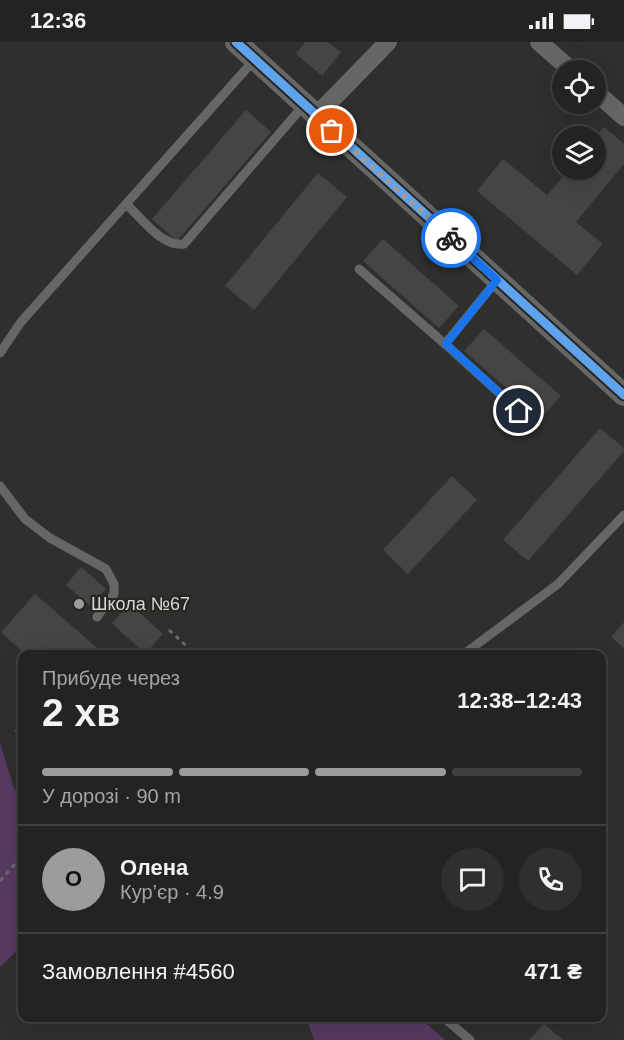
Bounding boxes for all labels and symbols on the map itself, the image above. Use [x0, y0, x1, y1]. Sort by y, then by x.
pin [306, 105, 357, 156]
courier [421, 208, 481, 268]
pin [493, 385, 544, 436]
place label: Школа №67 [91, 594, 190, 614]
marker: Школа №67 [72, 597, 86, 611]

